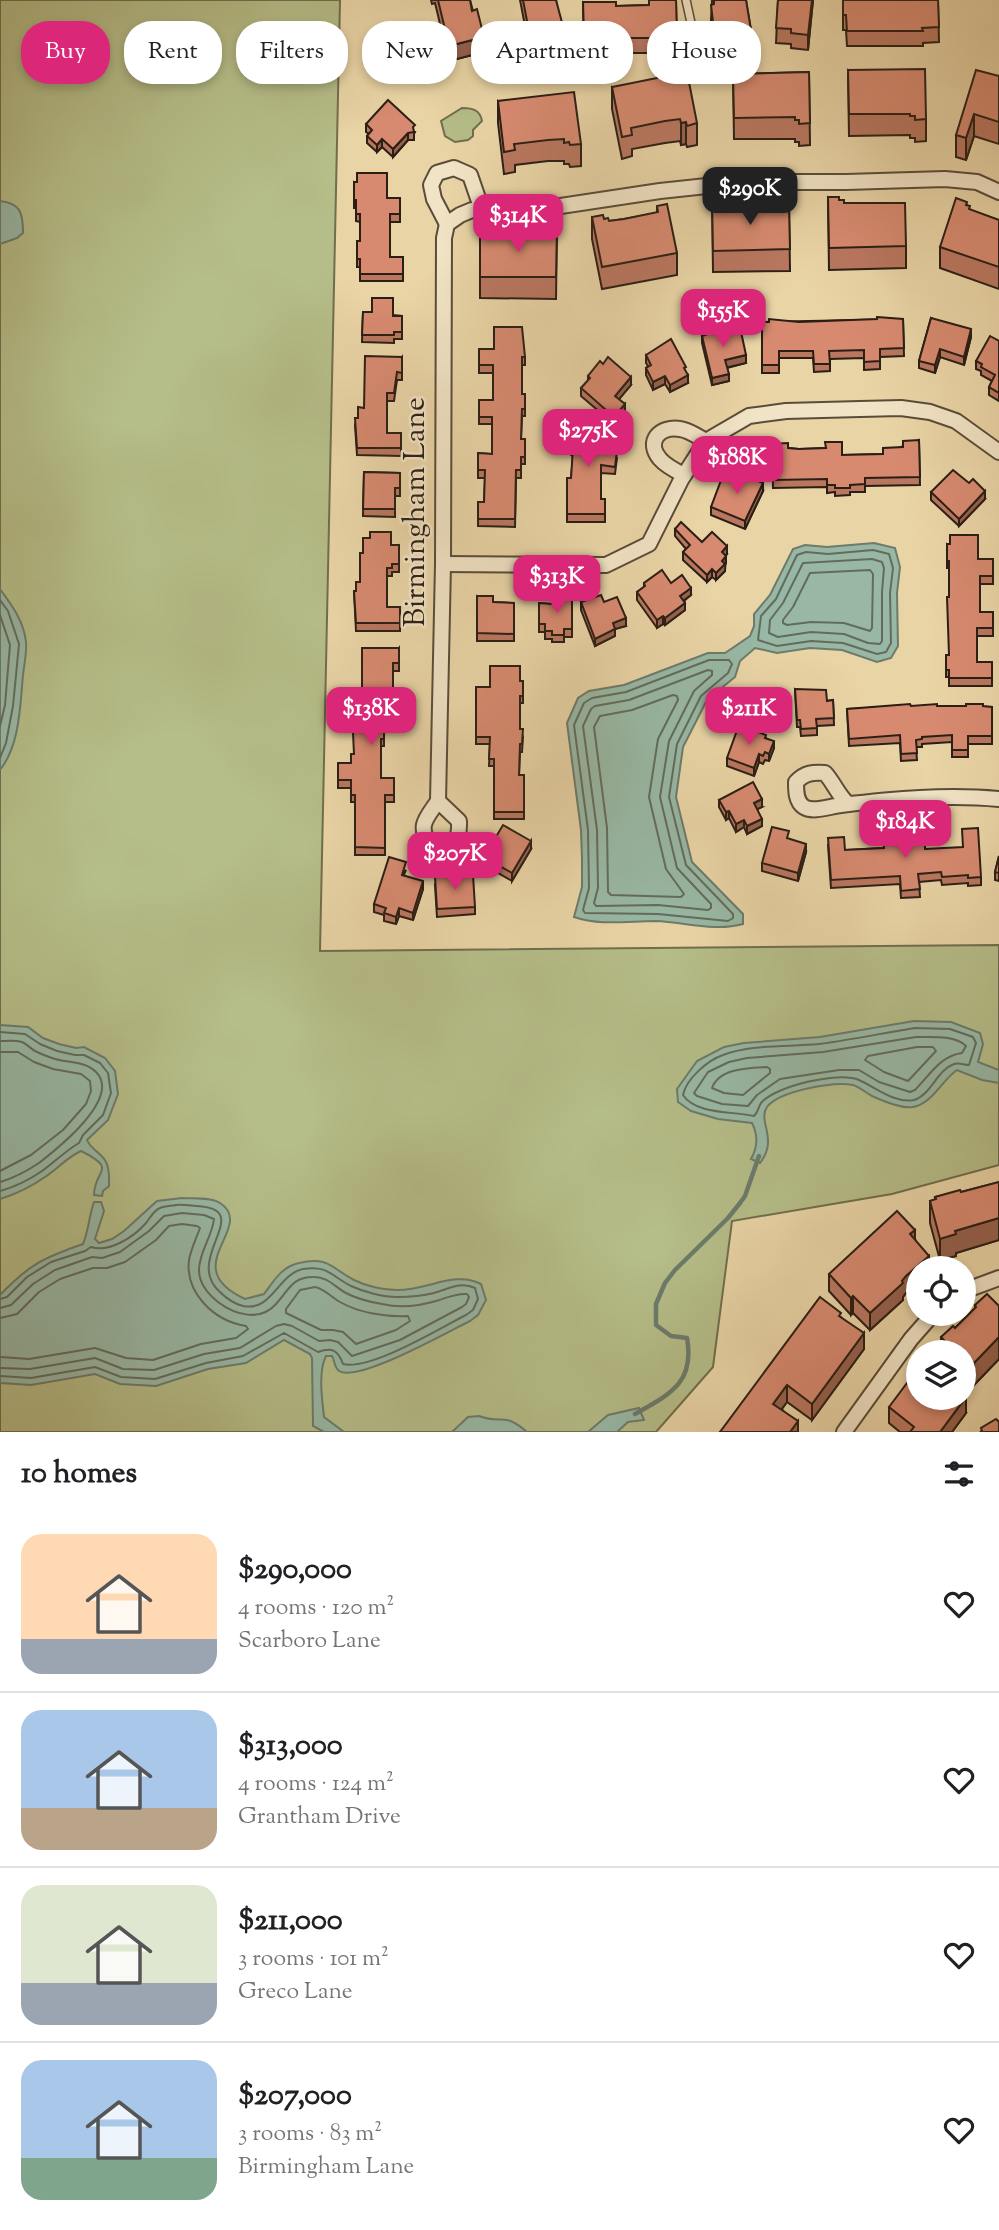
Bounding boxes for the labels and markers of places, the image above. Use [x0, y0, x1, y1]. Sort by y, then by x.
pin: $290K [701, 168, 799, 227]
pin: $314K [469, 194, 567, 254]
pin: $155K [674, 290, 772, 349]
pin: $275K [539, 410, 637, 469]
pin: $188K [688, 436, 786, 496]
pin: $313K [508, 556, 606, 615]
pin: $138K [322, 688, 420, 747]
pin: $211K [700, 688, 798, 747]
pin: $184K [856, 800, 954, 860]
pin: $207K [406, 832, 504, 892]

